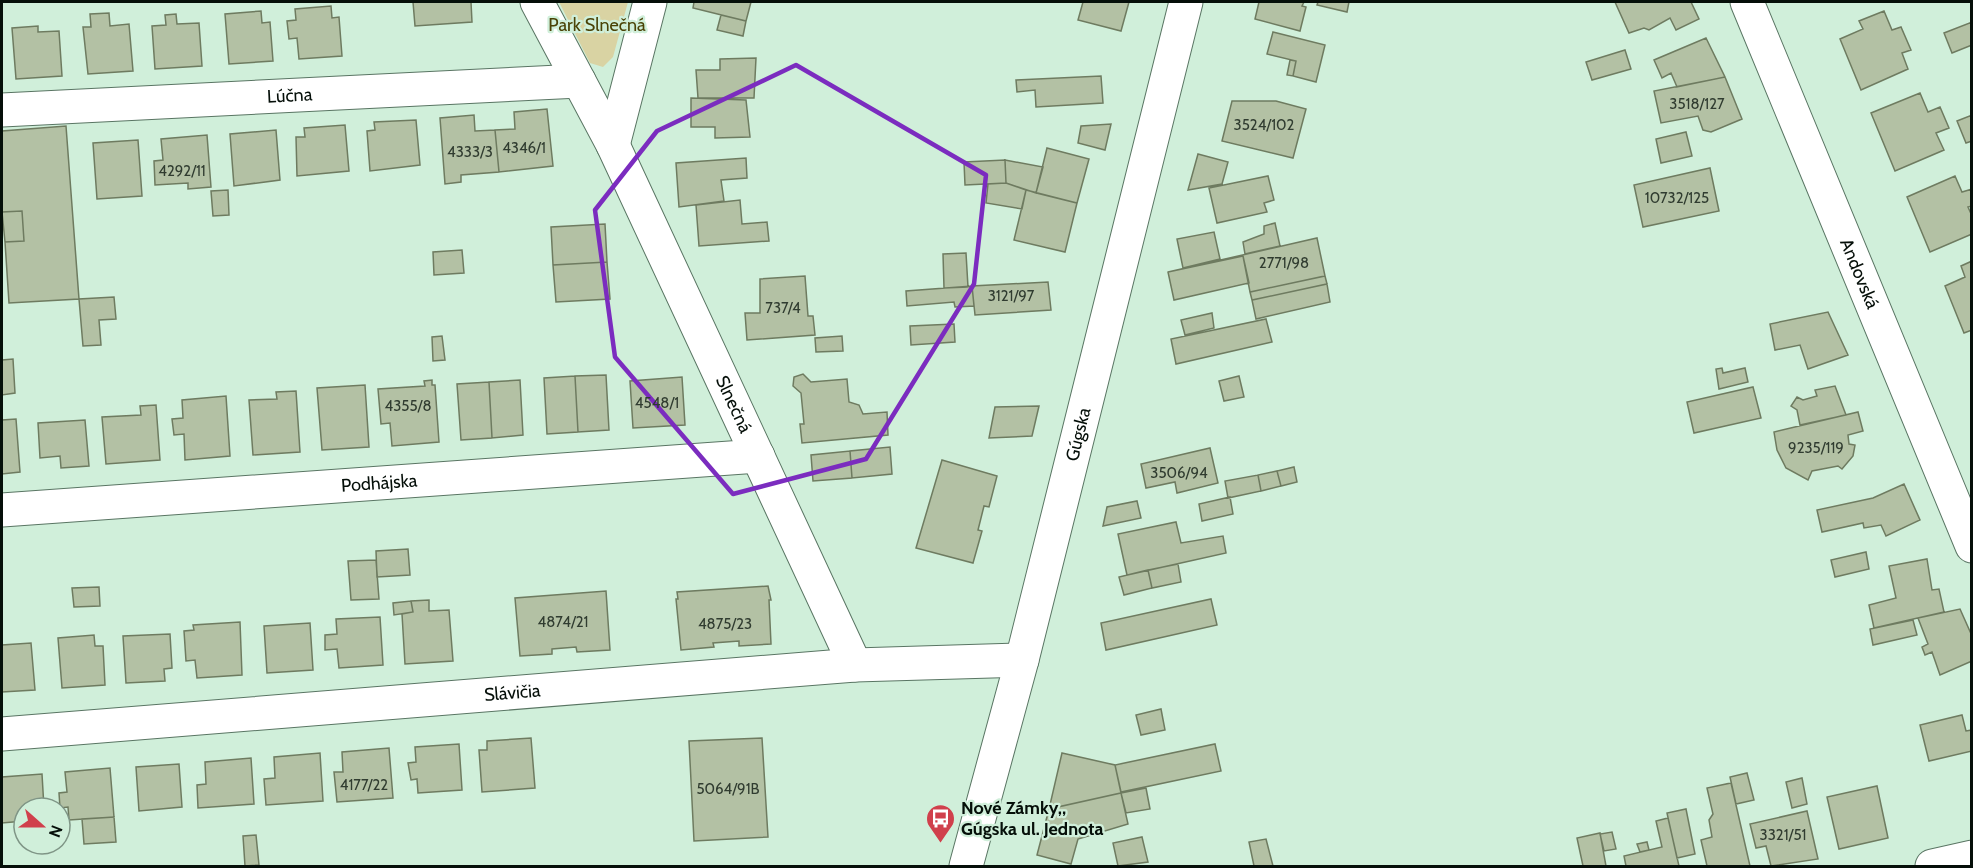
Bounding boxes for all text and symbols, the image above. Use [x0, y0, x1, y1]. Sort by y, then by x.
park label: Park Slnečná [548, 14, 646, 36]
street label: Lúčna [266, 83, 313, 108]
house number: 3518/127 [1669, 95, 1725, 113]
house number: 3524/102 [1234, 116, 1295, 134]
house number: 4346/1 [502, 139, 546, 157]
house number: 4333/3 [447, 143, 493, 161]
house number: 4292/11 [158, 162, 206, 180]
house number: 10732/125 [1645, 189, 1709, 207]
street label: Andovská [1835, 235, 1884, 312]
house number: 2771/98 [1259, 254, 1309, 272]
house number: 3121/97 [988, 287, 1035, 305]
house number: 737/4 [765, 299, 801, 317]
street label: Slnečná [711, 372, 757, 437]
house number: 4548/1 [635, 394, 679, 412]
house number: 4355/8 [385, 397, 431, 415]
street label: Gúgska [1061, 405, 1096, 463]
house number: 9235/119 [1788, 439, 1844, 457]
house number: 3506/94 [1150, 464, 1208, 482]
street label: Podhájska [340, 469, 418, 497]
house number: 4874/21 [537, 613, 589, 631]
house number: 4875/23 [698, 615, 752, 633]
street label: Slávičia [483, 679, 542, 706]
house number: 4177/22 [340, 776, 388, 794]
house number: 5064/91B [697, 780, 760, 798]
north arrow [12, 796, 72, 856]
place label: Nové Zámky,, Gúgska ul. Jednota [961, 797, 1103, 840]
bus stop icon: Nové Zámky,, Gúgska ul. Jednota [924, 802, 956, 844]
text: N [45, 823, 66, 840]
house number: 3321/51 [1760, 826, 1806, 844]

